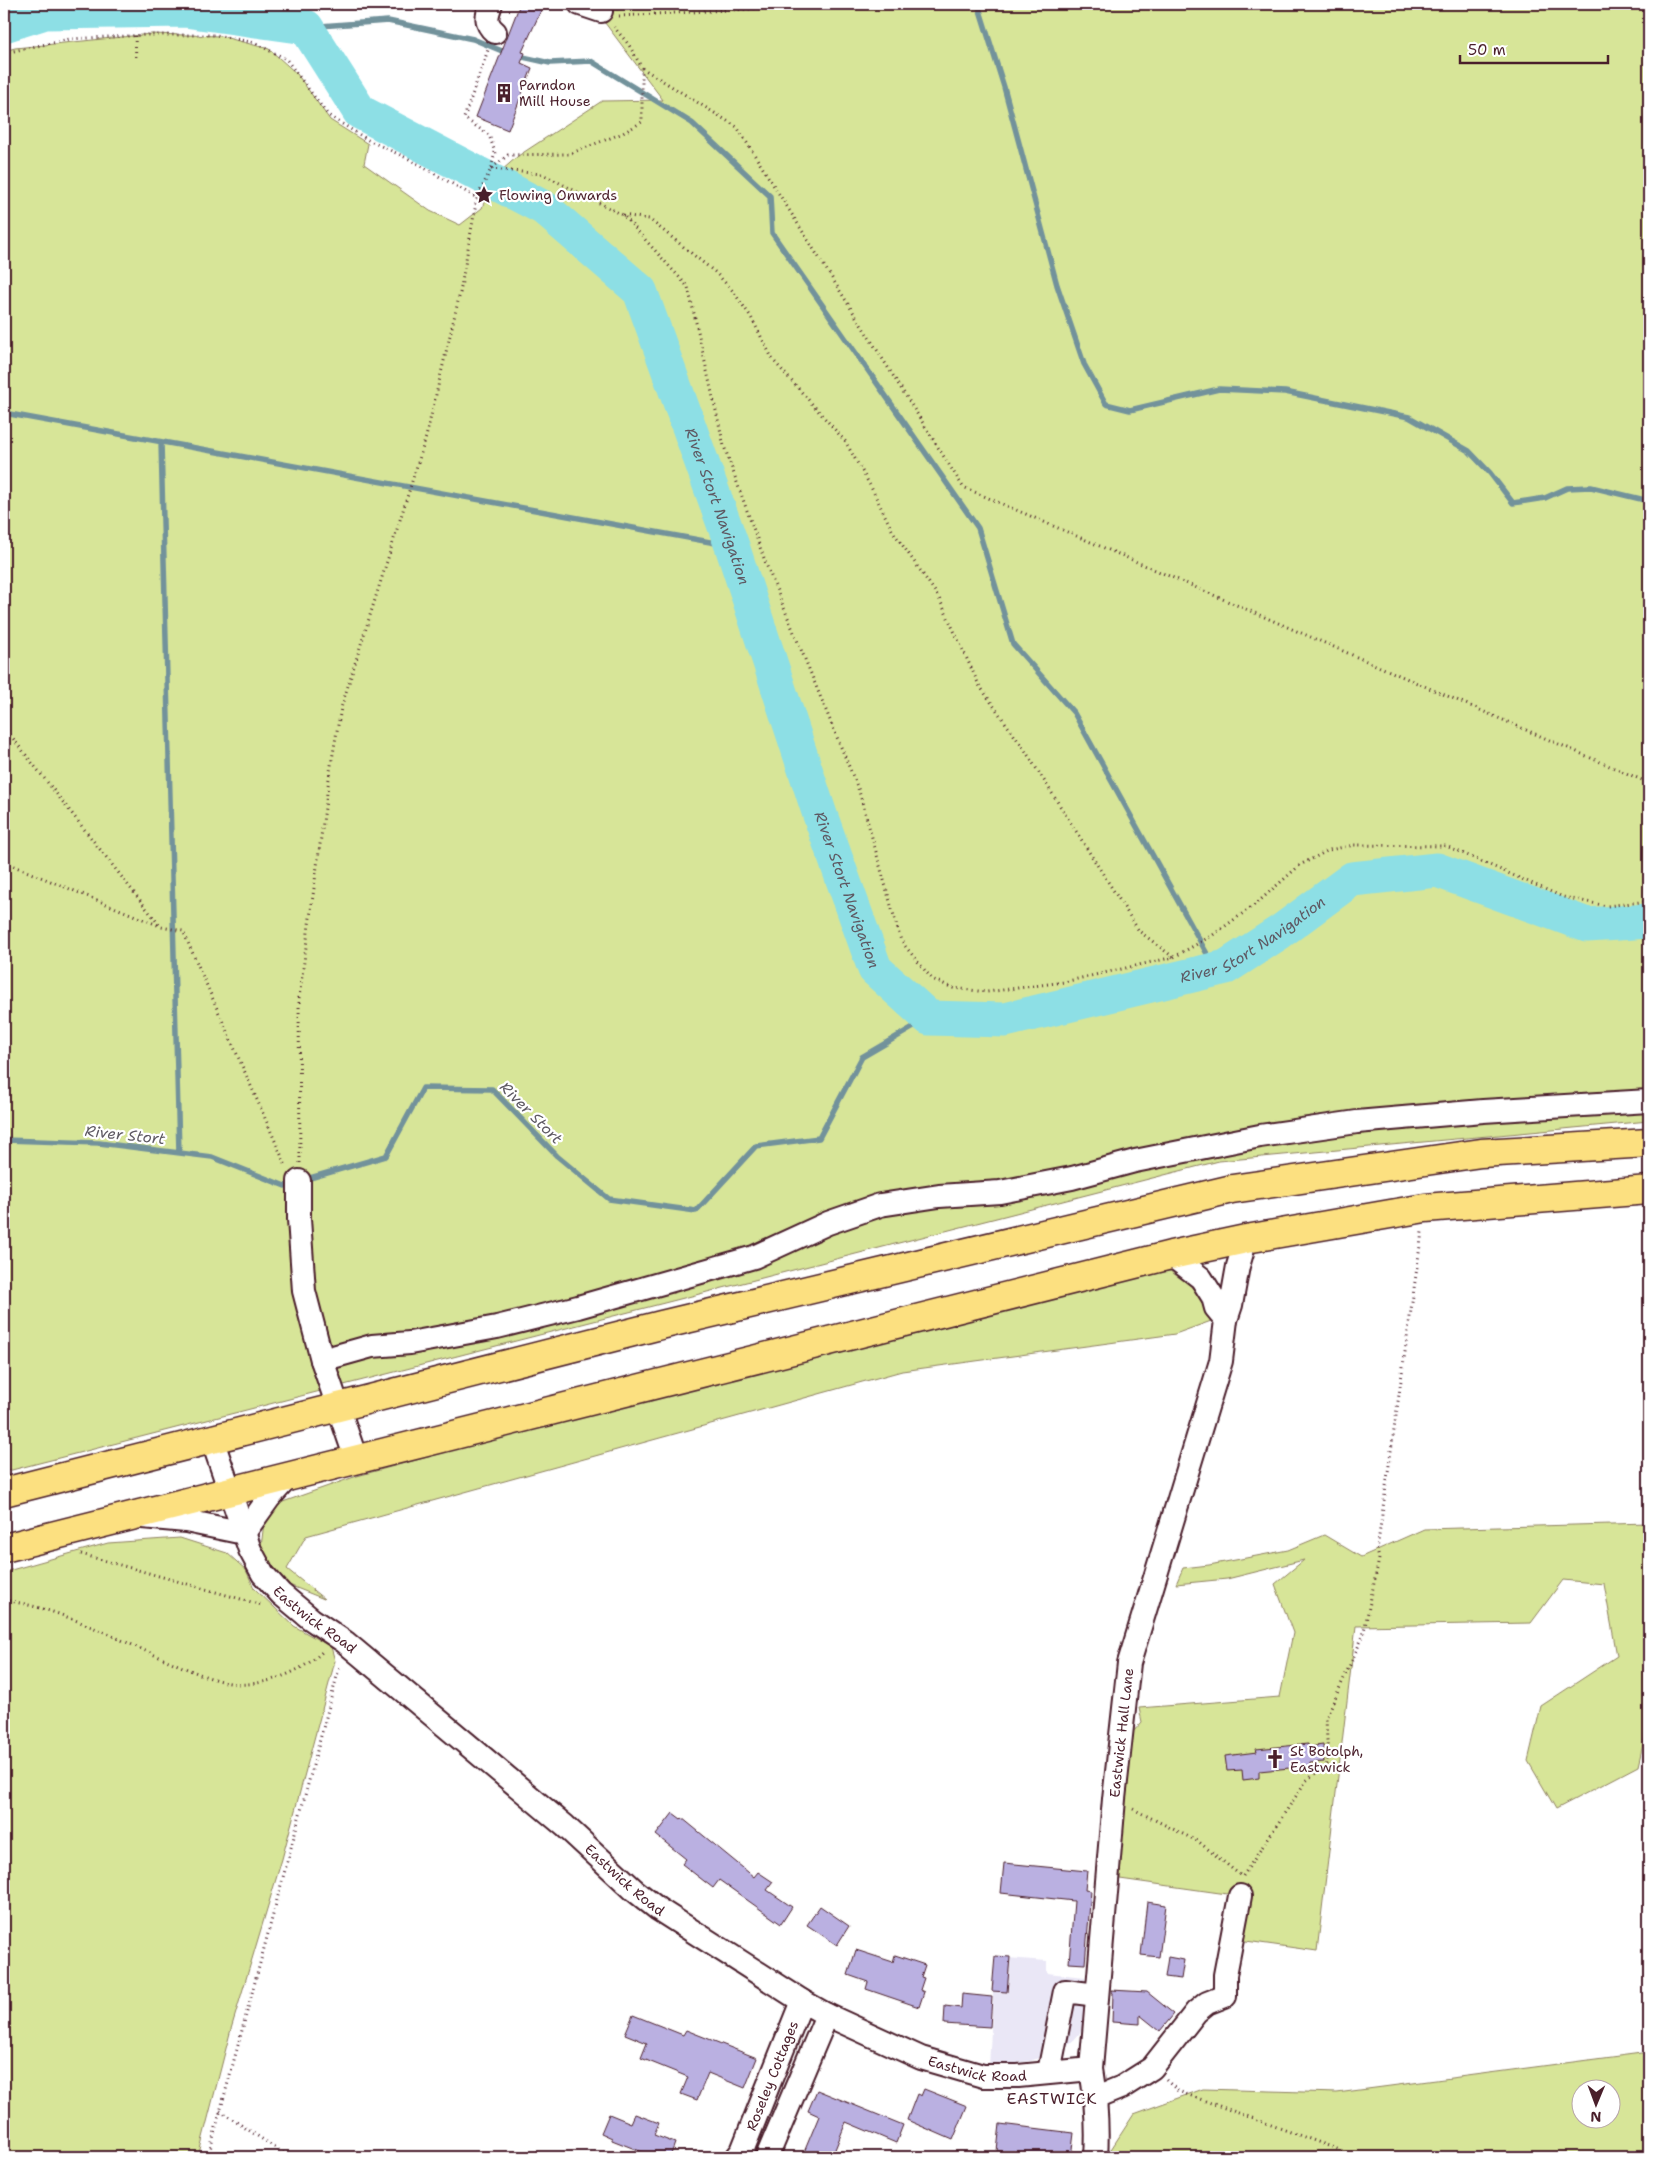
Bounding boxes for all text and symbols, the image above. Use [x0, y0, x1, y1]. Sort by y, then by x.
scale bar [1460, 32, 1608, 64]
text: 50 m [1468, 40, 1506, 60]
place label: Parndon Mill House [519, 76, 591, 110]
building icon: Parndon Mill House [493, 82, 515, 104]
place icon: Flowing Onwards [473, 184, 495, 206]
place label: Flowing Onwards [499, 186, 617, 204]
water label: River Stort Navigation [680, 425, 754, 587]
water label: River Stort Navigation [810, 809, 884, 971]
water label: River Stort Navigation [1178, 892, 1329, 988]
water label: River Stort [496, 1078, 567, 1149]
water label: River Stort [84, 1121, 166, 1149]
street label: Eastwick Road [269, 1582, 361, 1657]
street label: Eastwick Hall Lane [1105, 1667, 1137, 1798]
place label: St Botolph, Eastwick [1290, 1742, 1363, 1776]
church icon: St Botolph, Eastwick [1264, 1748, 1286, 1770]
street label: Eastwick Road [581, 1840, 668, 1920]
street label: Roseley Cottages [742, 2018, 802, 2133]
street label: Eastwick Road [926, 2051, 1028, 2086]
north arrow [1570, 2078, 1620, 2128]
district label: EASTWICK [1006, 2088, 1098, 2109]
text: N [1590, 2108, 1601, 2126]

